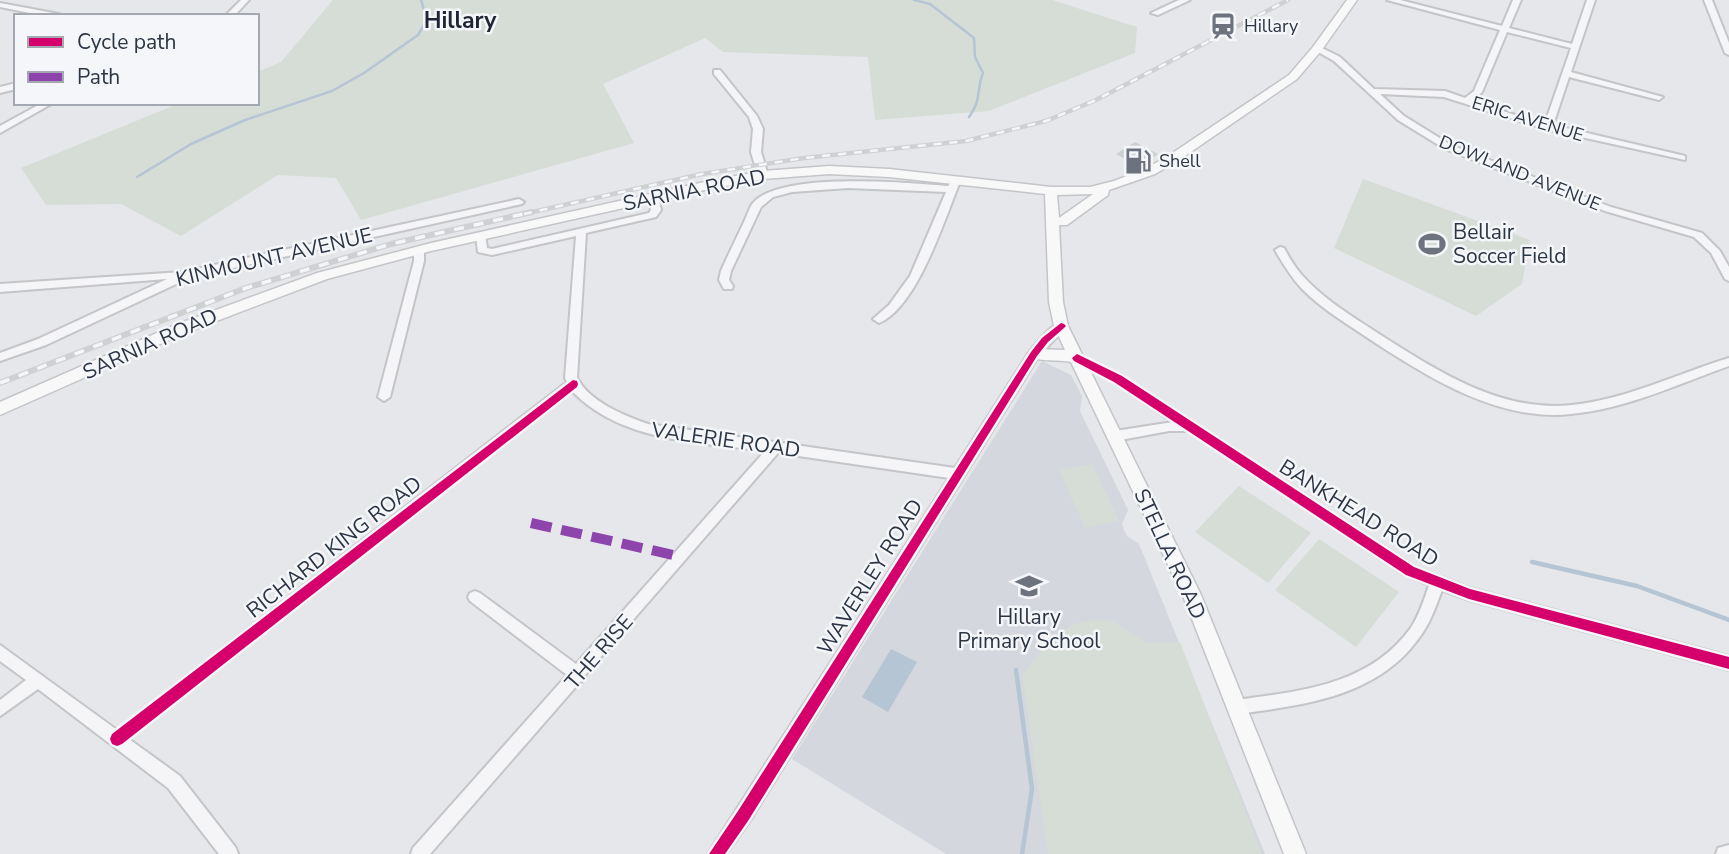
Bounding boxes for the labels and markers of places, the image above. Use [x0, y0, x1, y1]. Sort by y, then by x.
station icon: Hillary [1208, 11, 1238, 41]
place label: Hillary [1244, 14, 1299, 38]
fuel station icon: Shell [1123, 146, 1153, 176]
place label: Shell [1159, 149, 1201, 173]
place label: Bellair Soccer Field [1453, 218, 1567, 270]
sports icon: Bellair Soccer Field [1417, 229, 1447, 259]
school or university icon: Hillary Primary School [1014, 571, 1044, 601]
place label: Hillary Primary School [957, 603, 1101, 655]

